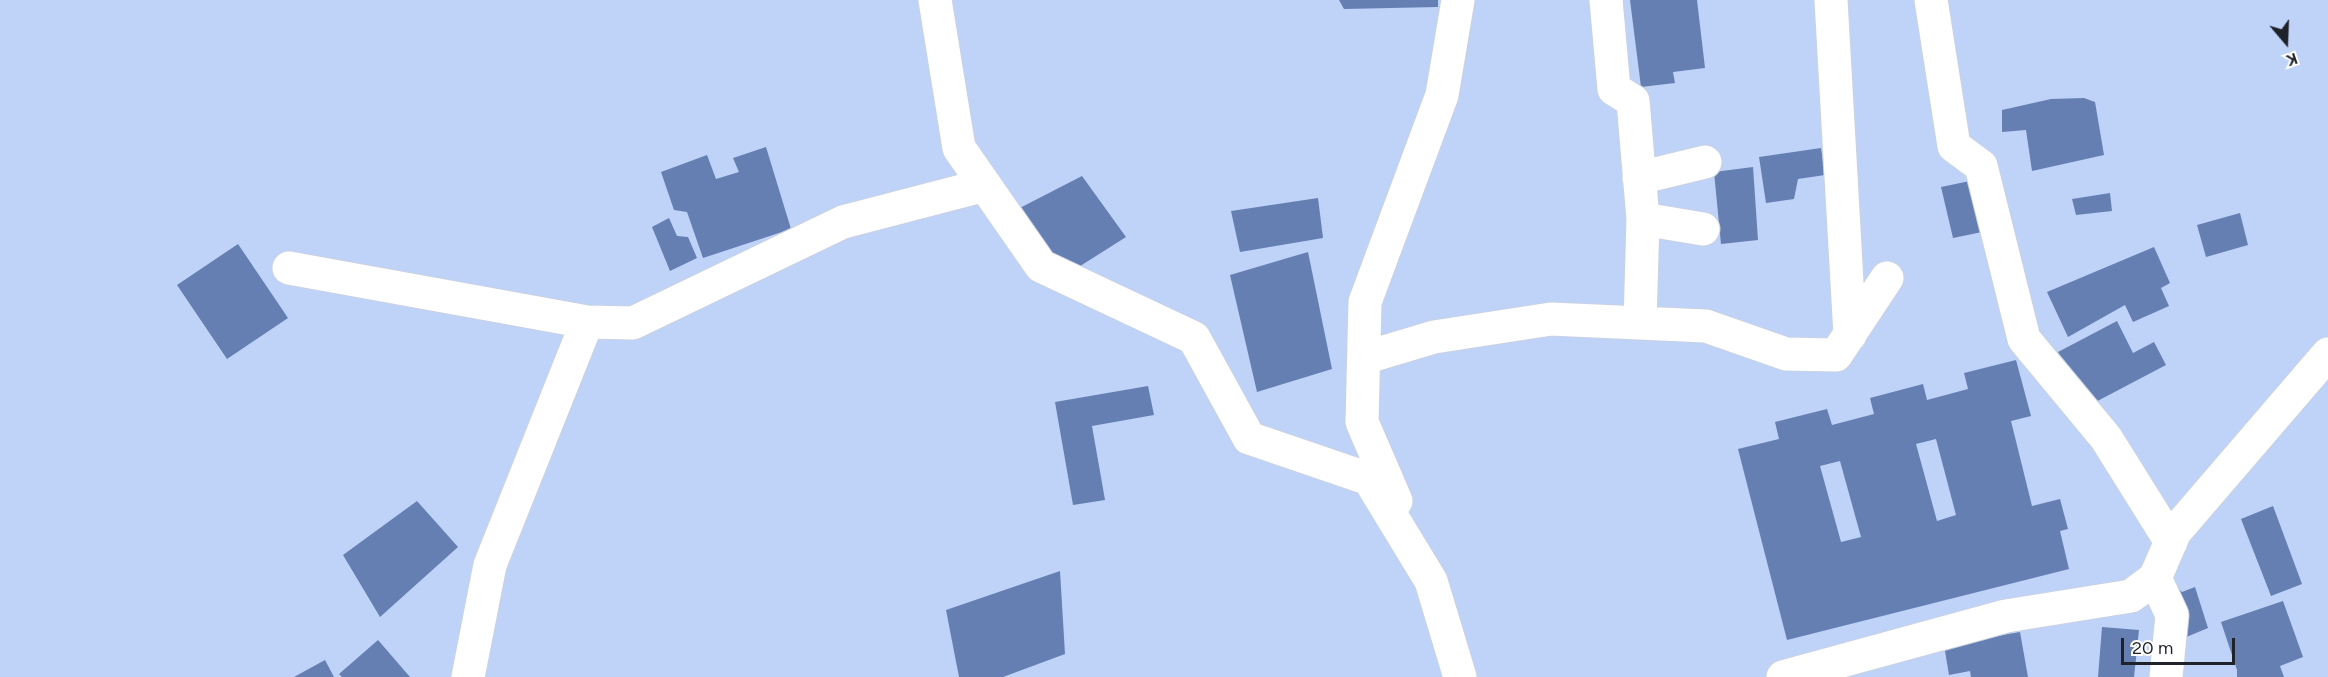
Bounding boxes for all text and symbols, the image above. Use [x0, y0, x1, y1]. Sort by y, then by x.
north arrow [2256, 12, 2316, 72]
text: K [2284, 49, 2300, 70]
scale bar [2124, 626, 2238, 664]
text: 20 m [2132, 637, 2173, 659]

